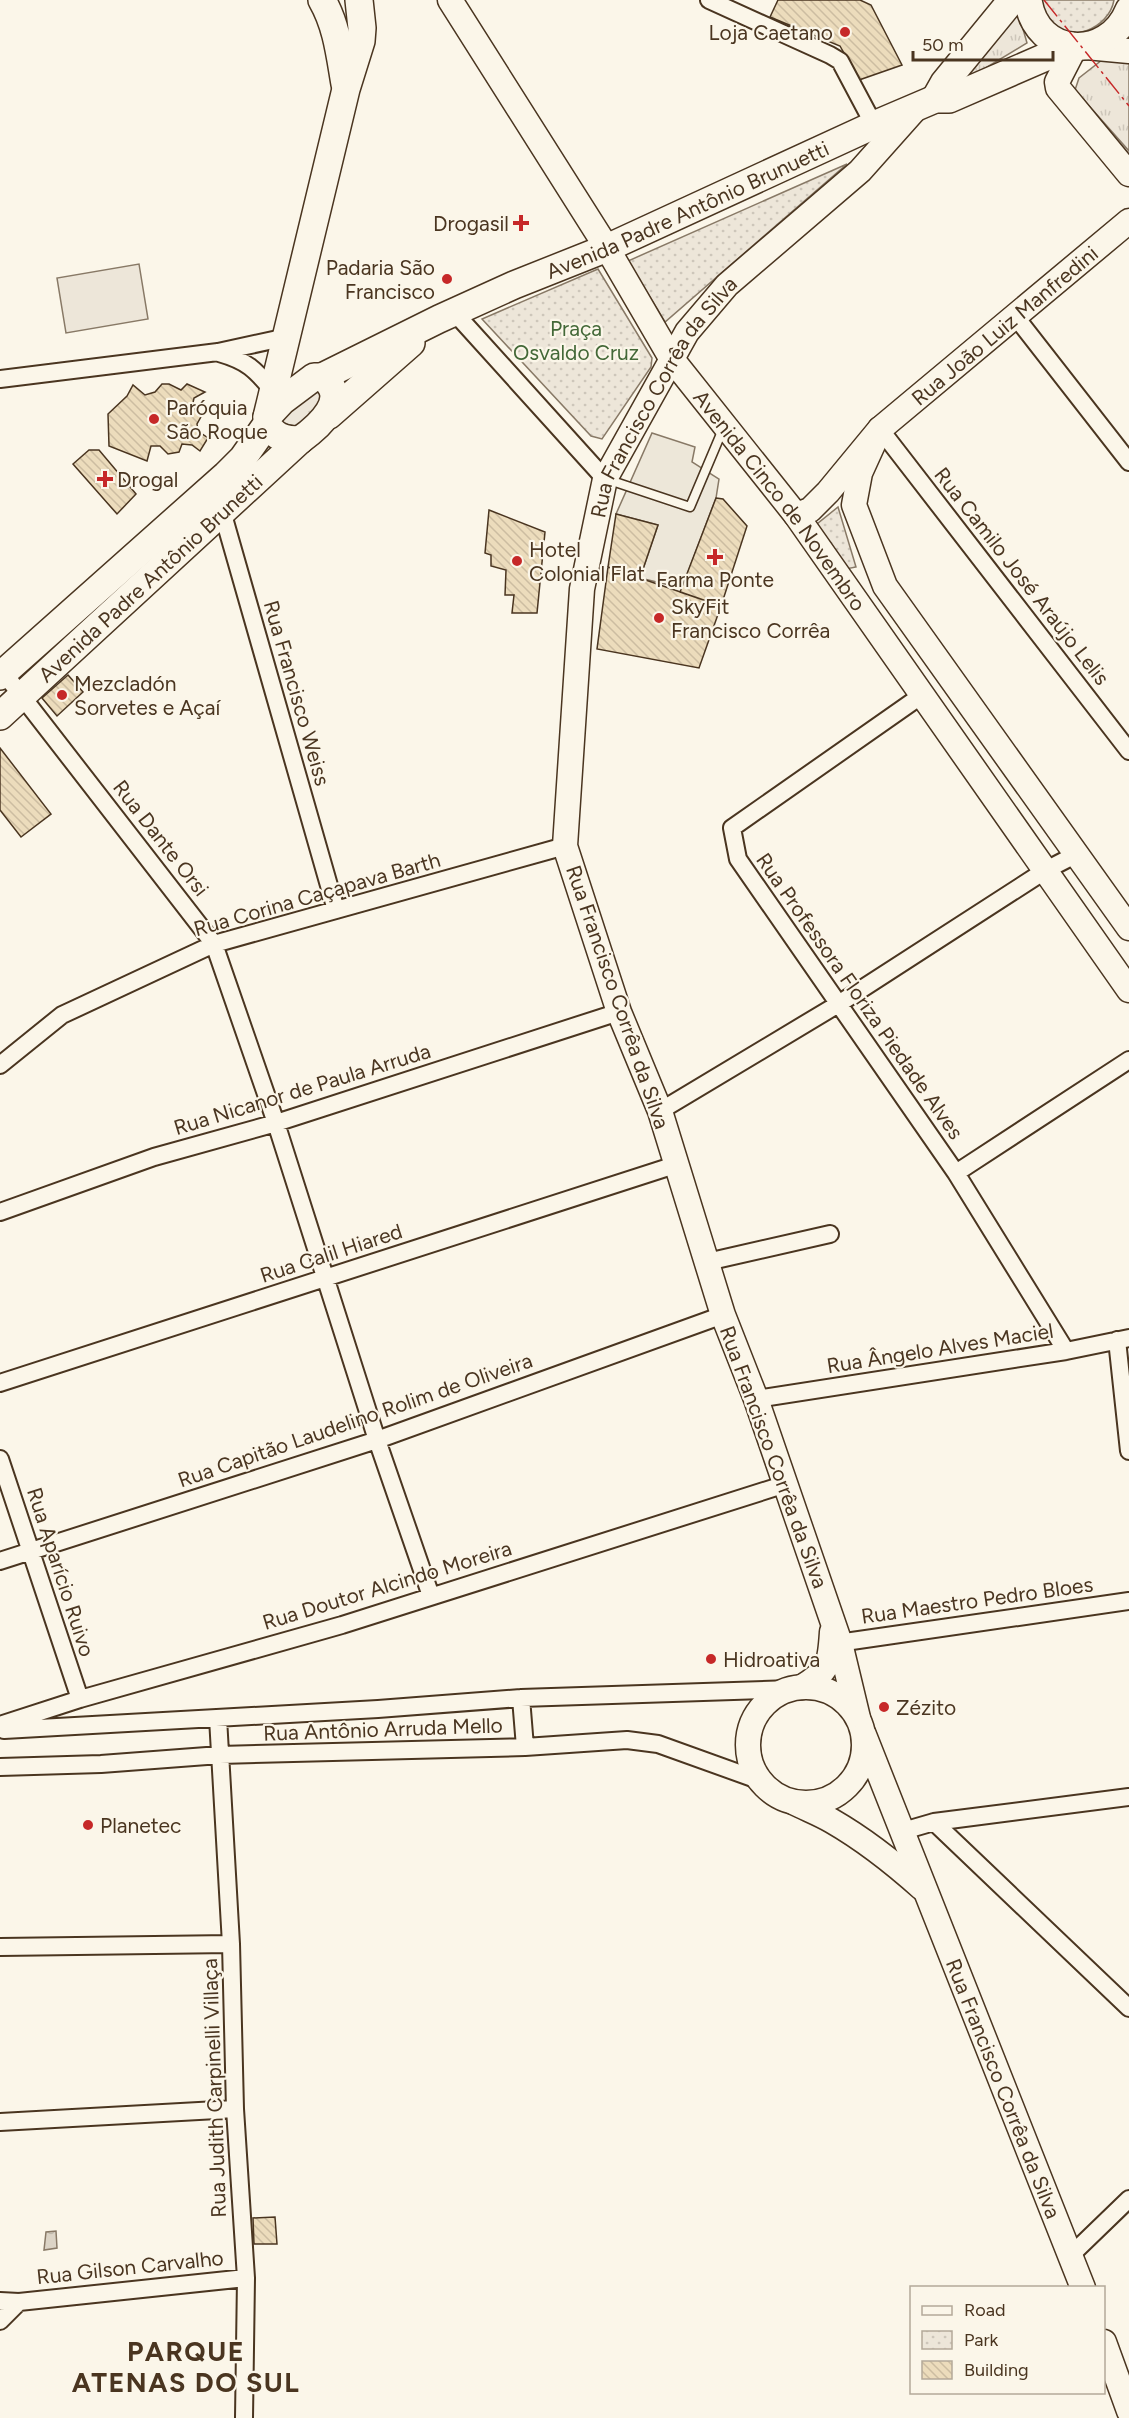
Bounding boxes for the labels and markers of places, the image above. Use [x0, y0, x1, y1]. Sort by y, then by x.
place label: Loja Caetano [709, 20, 833, 45]
marker: Loja Caetano [838, 25, 852, 39]
place label: Drogasil [433, 211, 509, 236]
marker: Drogasil [514, 216, 528, 230]
place label: Padaria São Francisco [326, 255, 435, 304]
marker: Padaria São Francisco [440, 272, 454, 286]
place label: Paróquia São Roque [166, 395, 268, 444]
marker: Paróquia São Roque [147, 412, 161, 426]
place label: Drogal [117, 467, 178, 492]
marker: Drogal [98, 472, 112, 486]
place label: Hotel Colonial Flat [529, 537, 645, 586]
marker: Farma Ponte [708, 550, 722, 564]
marker: Hotel Colonial Flat [510, 554, 524, 568]
place label: Farma Ponte [656, 567, 774, 592]
place label: SkyFit Francisco Corrêa [671, 594, 830, 643]
marker: SkyFit Francisco Corrêa [652, 611, 666, 625]
place label: Mezcladón Sorvetes e Açaí [74, 671, 221, 720]
marker: Mezcladón Sorvetes e Açaí [55, 688, 69, 702]
place label: Hidroativa [723, 1647, 820, 1672]
marker: Hidroativa [704, 1652, 718, 1666]
place label: Zézito [896, 1695, 956, 1720]
marker: Zézito [877, 1700, 891, 1714]
place label: Planetec [100, 1813, 181, 1838]
marker: Planetec [81, 1818, 95, 1832]

